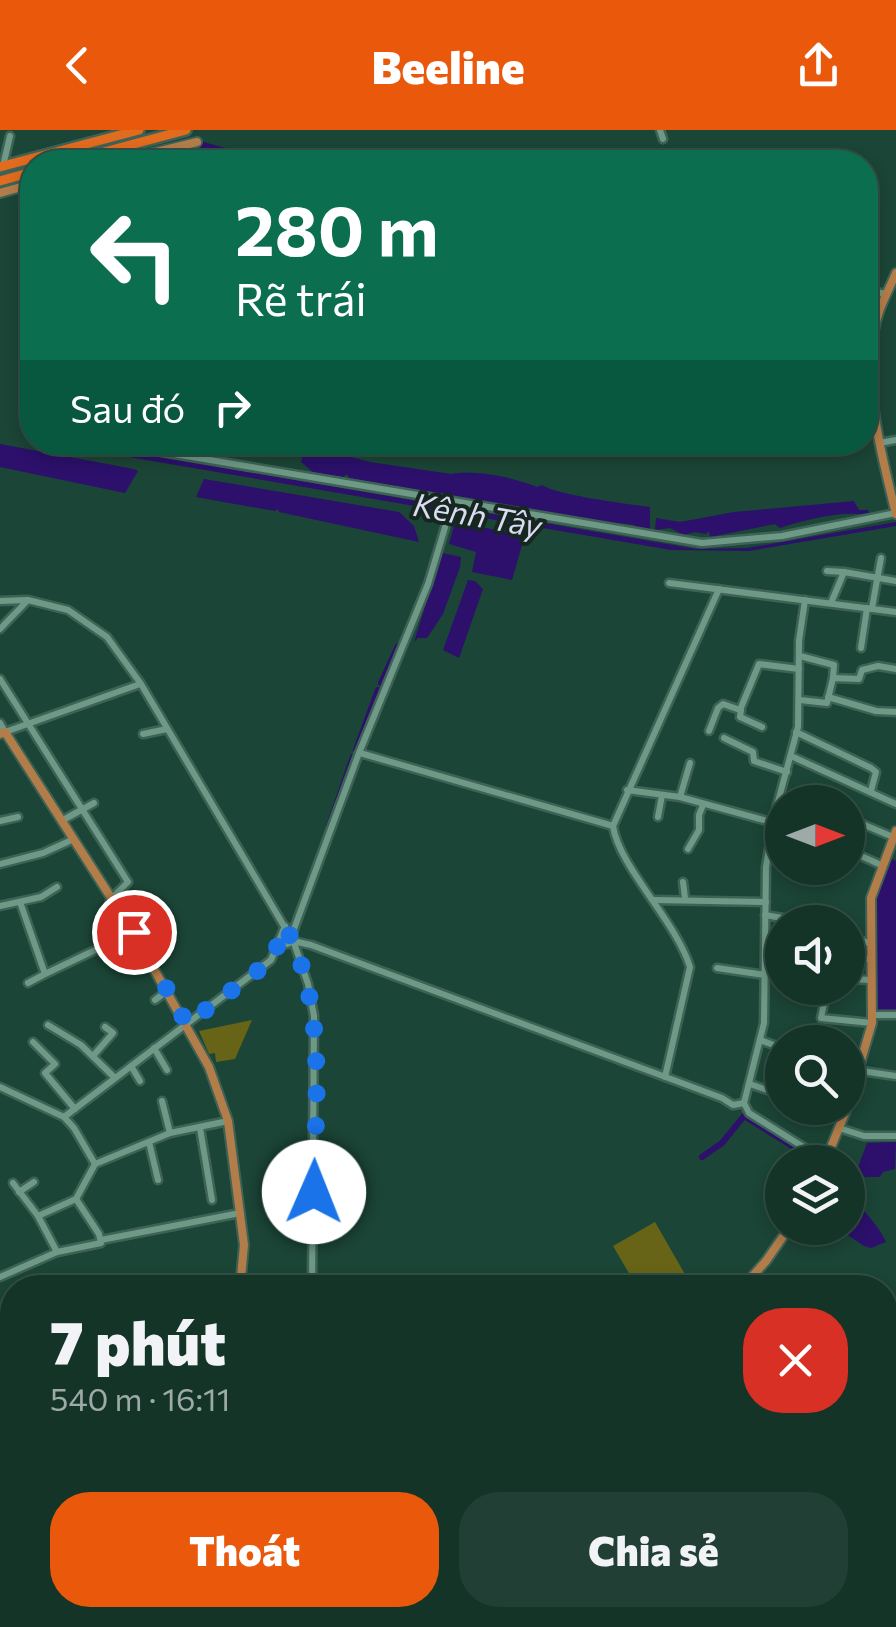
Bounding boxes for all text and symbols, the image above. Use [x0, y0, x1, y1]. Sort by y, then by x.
icon: back [50, 38, 105, 93]
text: Beeline [371, 38, 525, 93]
icon: share [791, 38, 846, 93]
text: 280 m [235, 185, 439, 270]
icon: left [70, 190, 200, 320]
text: Rẽ trái [235, 270, 367, 325]
icon: right [205, 380, 260, 435]
text: Sau đó [70, 384, 185, 431]
water label: Kênh Tây [411, 483, 547, 545]
north arrow [765, 785, 865, 885]
map controls [765, 785, 865, 1245]
pin [92, 890, 177, 975]
icon: arrive [107, 905, 162, 960]
button: sound [765, 905, 865, 1005]
button: search [765, 1025, 865, 1125]
position arrow [262, 1140, 366, 1244]
button: layers [765, 1145, 865, 1245]
text: 7 phút [50, 1304, 226, 1377]
button: close [743, 1308, 848, 1413]
text: 540 m · 16:11 [50, 1378, 230, 1418]
button: Thoát [50, 1492, 439, 1607]
button: Chia sẻ [459, 1492, 848, 1607]

